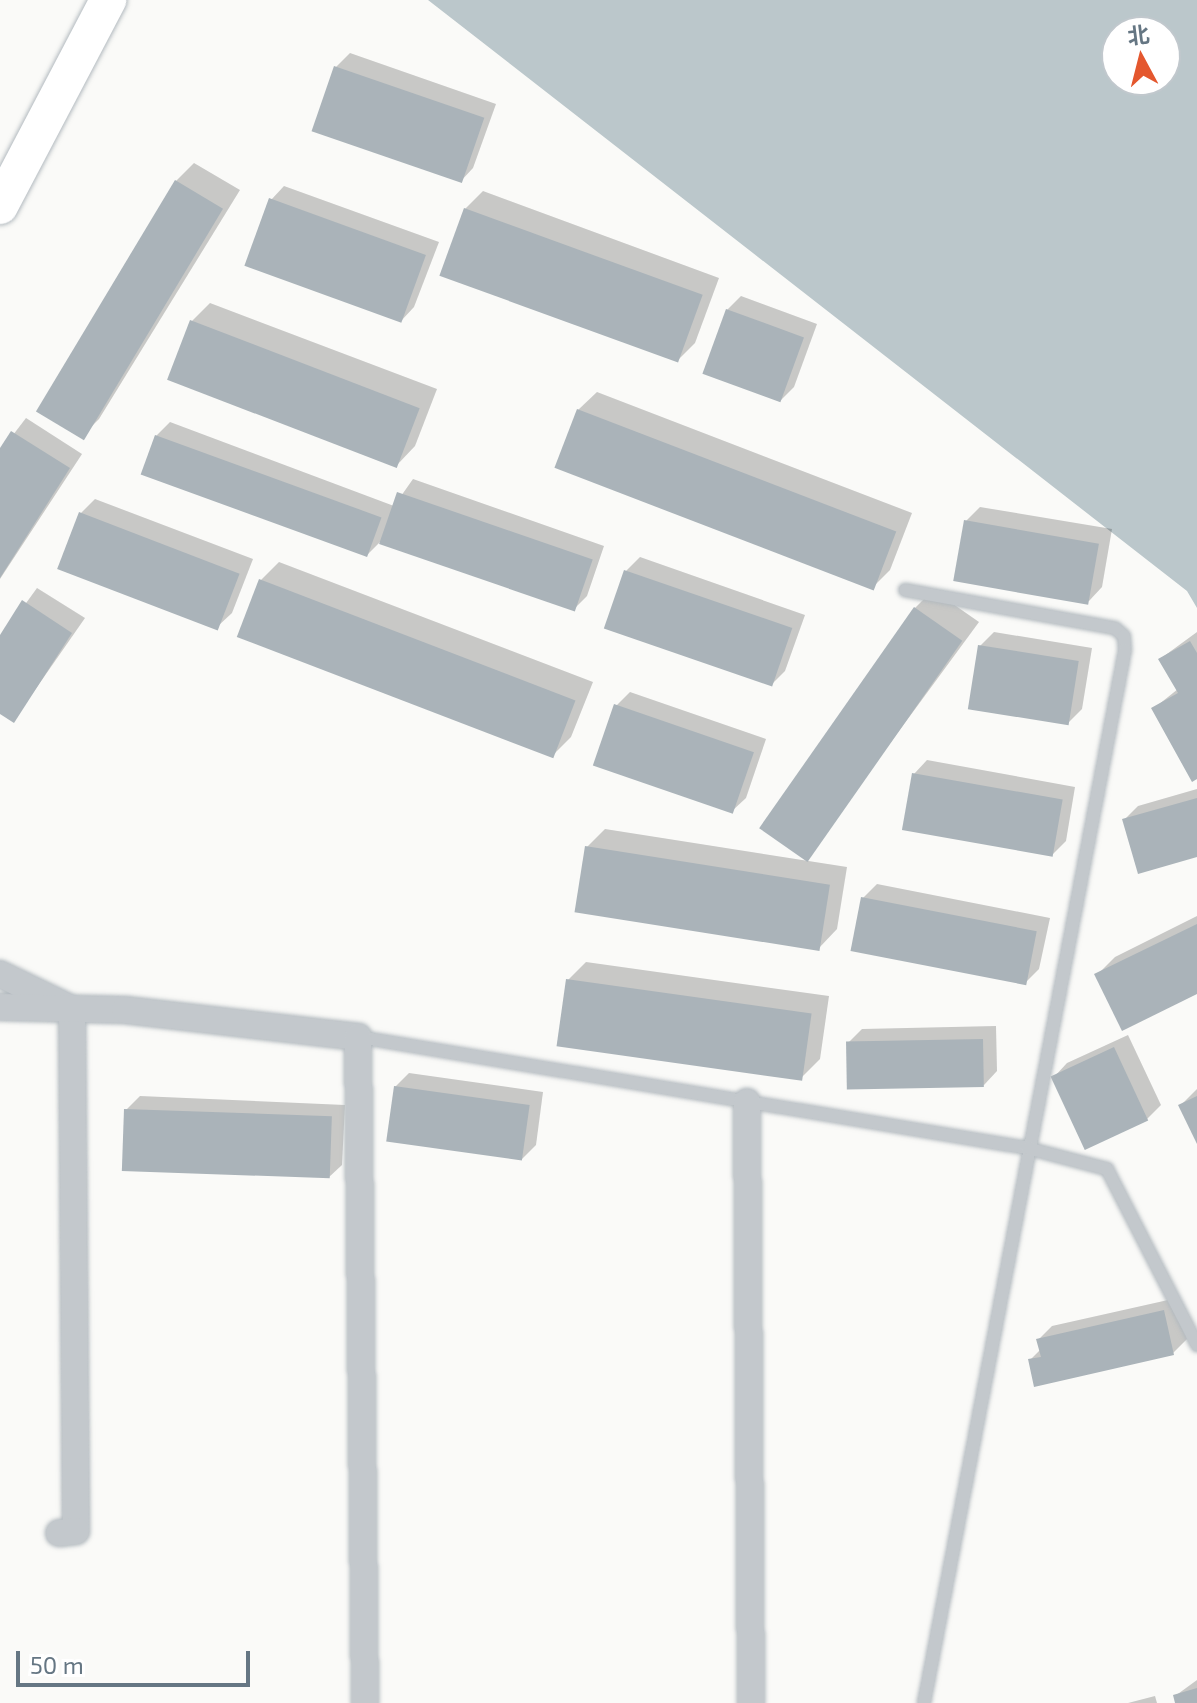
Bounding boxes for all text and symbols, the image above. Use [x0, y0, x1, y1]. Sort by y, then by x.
north arrow [1101, 16, 1181, 96]
text: 北 [1126, 20, 1151, 48]
scale bar [20, 1635, 254, 1685]
text: 50 m [30, 1650, 84, 1679]

